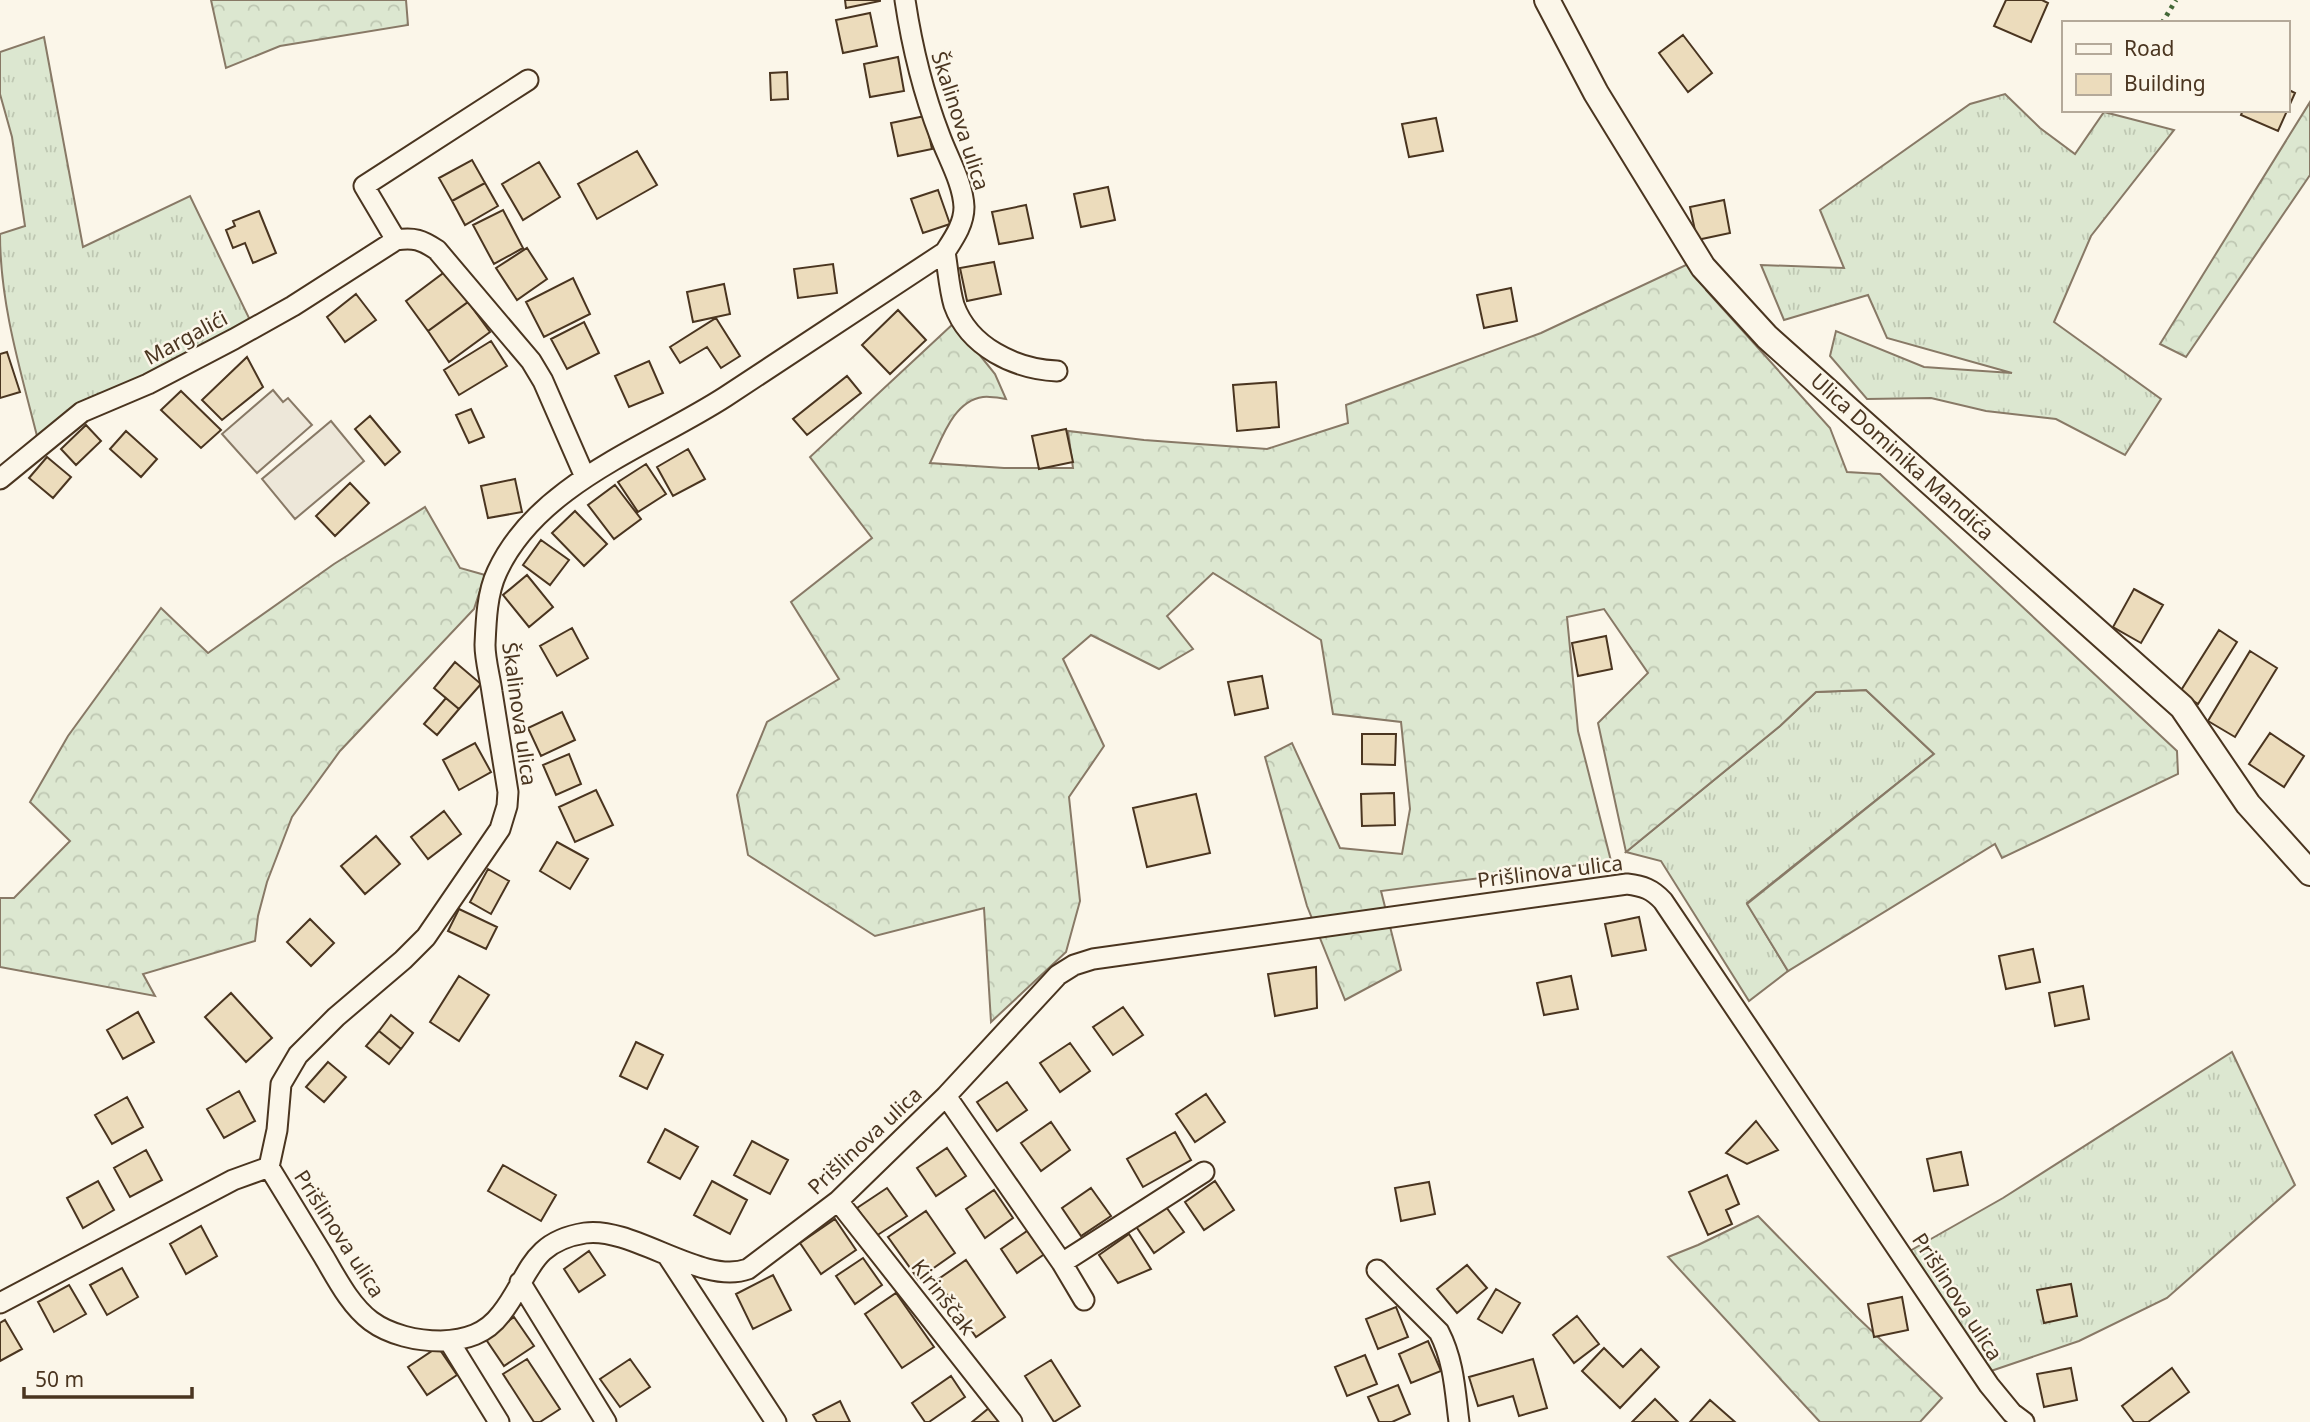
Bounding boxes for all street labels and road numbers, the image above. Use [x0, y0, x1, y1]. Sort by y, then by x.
street label: Škalinova ulica [925, 48, 997, 194]
street label: Margalići [139, 304, 232, 371]
street label: Ulica Dominika Mandića [1805, 366, 2000, 546]
street label: Škalinova ulica [496, 641, 544, 787]
street label: Prišlinova ulica [1475, 848, 1624, 894]
street label: Prišlinova ulica [801, 1080, 927, 1200]
street label: Prišlinova ulica [288, 1164, 391, 1303]
street label: Prišlinova ulica [1906, 1227, 2009, 1366]
street label: Kirinščak [905, 1253, 983, 1341]

